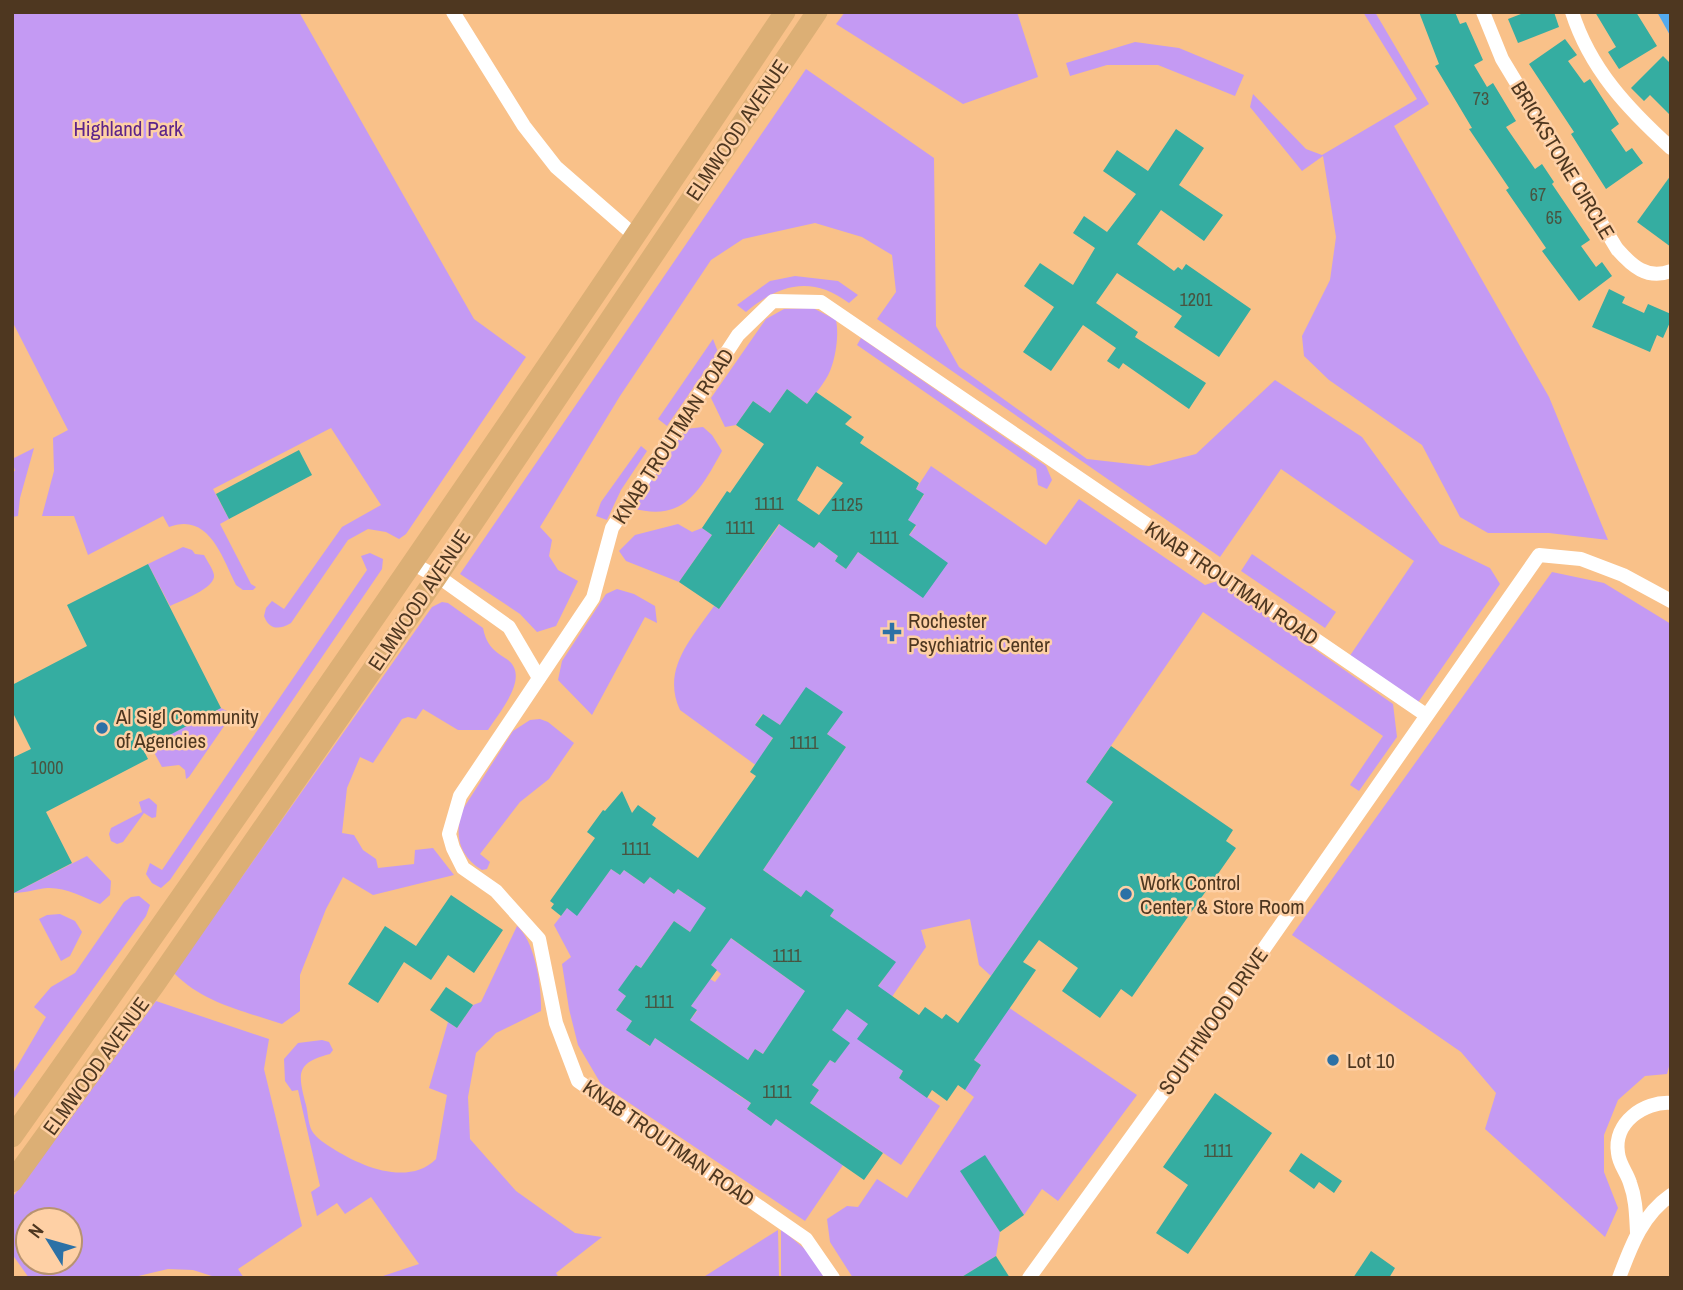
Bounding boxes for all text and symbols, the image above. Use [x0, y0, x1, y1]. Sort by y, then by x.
street label: ELMWOOD AVENUE [679, 54, 795, 206]
street label: BRICKSTONE CIRCLE [1504, 76, 1622, 244]
house number: 73 [1473, 86, 1489, 111]
park label: Highland Park [73, 114, 183, 143]
house number: 67 [1530, 182, 1546, 207]
house number: 65 [1546, 205, 1562, 230]
house number: 1201 [1180, 287, 1213, 312]
street label: KNAB TROUTMAN ROAD [605, 343, 741, 529]
house number: 1111 [754, 491, 785, 516]
house number: 1125 [831, 492, 863, 517]
street label: KNAB TROUTMAN ROAD [1140, 514, 1324, 652]
house number: 1111 [725, 515, 756, 540]
street label: ELMWOOD AVENUE [361, 524, 477, 676]
house number: 1111 [869, 525, 900, 550]
place label: Rochester Psychiatric Center [908, 606, 1050, 659]
marker: Rochester Psychiatric Center [882, 622, 902, 642]
place label: Al Sigl Community of Agencies [115, 702, 259, 755]
marker: Al Sigl Community of Agencies [94, 720, 110, 736]
house number: 1111 [789, 730, 820, 755]
house number: 1000 [31, 755, 63, 780]
house number: 1111 [621, 836, 652, 861]
place label: Work Control Center & Store Room [1140, 868, 1305, 921]
marker: Work Control Center & Store Room [1118, 886, 1134, 902]
street label: SOUTHWOOD DRIVE [1151, 942, 1275, 1100]
house number: 1111 [772, 943, 803, 968]
house number: 1111 [644, 989, 675, 1014]
street label: ELMWOOD AVENUE [36, 991, 156, 1141]
place label: Lot 10 [1347, 1046, 1395, 1075]
marker: Lot 10 [1325, 1052, 1341, 1068]
street label: KNAB TROUTMAN ROAD [577, 1073, 761, 1213]
house number: 1111 [762, 1079, 793, 1104]
house number: 1111 [1203, 1138, 1234, 1163]
north arrow [14, 1206, 84, 1276]
text: N [22, 1218, 49, 1243]

